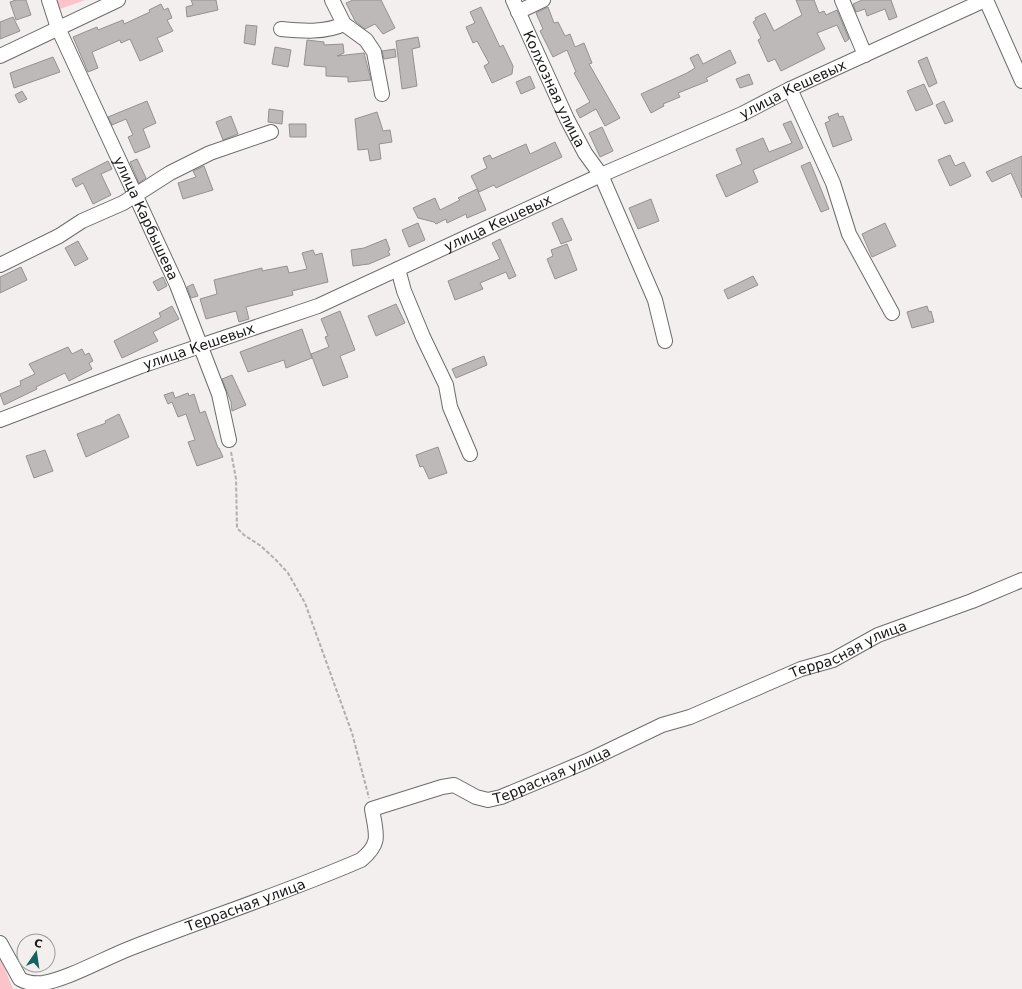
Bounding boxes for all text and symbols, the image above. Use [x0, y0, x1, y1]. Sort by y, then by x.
street label: Колхозная улица [520, 28, 588, 150]
street label: улица Кешевых [737, 56, 849, 122]
street label: улица Карбышева [111, 154, 182, 283]
street label: улица Кешевых [442, 191, 554, 255]
street label: улица Кешевых [141, 320, 257, 373]
street label: Террасная улица [786, 617, 909, 681]
street label: Террасная улица [490, 743, 613, 807]
street label: Террасная улица [182, 876, 308, 935]
north arrow [16, 933, 56, 973]
text: С [33, 937, 44, 951]

